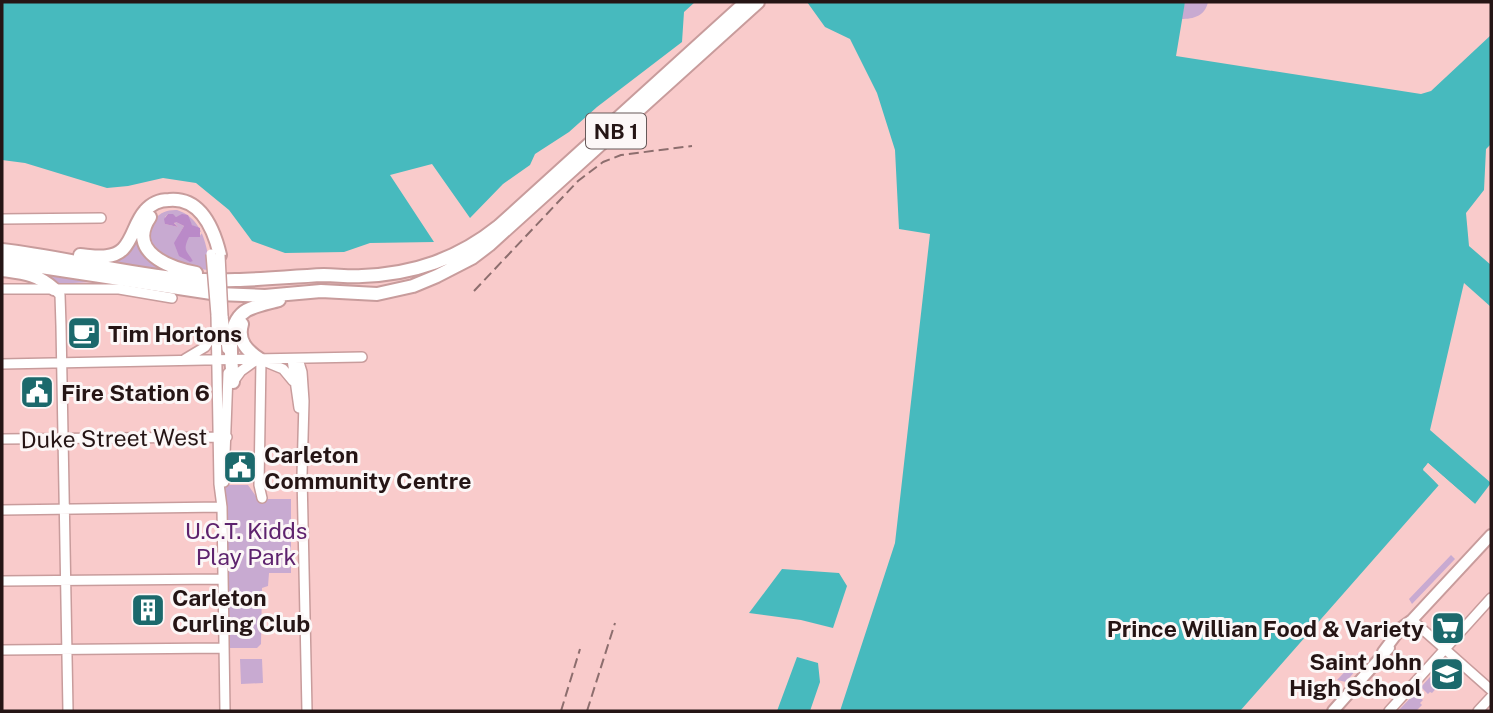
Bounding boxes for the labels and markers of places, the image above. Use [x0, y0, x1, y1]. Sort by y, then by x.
cafe icon: Tim Hortons [65, 314, 103, 352]
place label: Tim Hortons [108, 320, 242, 347]
public building icon: Fire Station 6 [18, 373, 56, 411]
place label: Fire Station 6 [61, 379, 210, 406]
place label: Carleton Community Centre [264, 441, 471, 494]
public building icon: Carleton Community Centre [221, 448, 259, 486]
place label: Carleton Curling Club [172, 584, 310, 637]
building icon: Carleton Curling Club [129, 591, 167, 629]
supermarket icon: Prince Willian Food & Variety [1429, 609, 1467, 647]
place label: Prince Willian Food & Variety [1107, 615, 1424, 642]
place label: Saint John High School [1289, 648, 1422, 701]
school or university icon: Saint John High School [1428, 655, 1466, 693]

